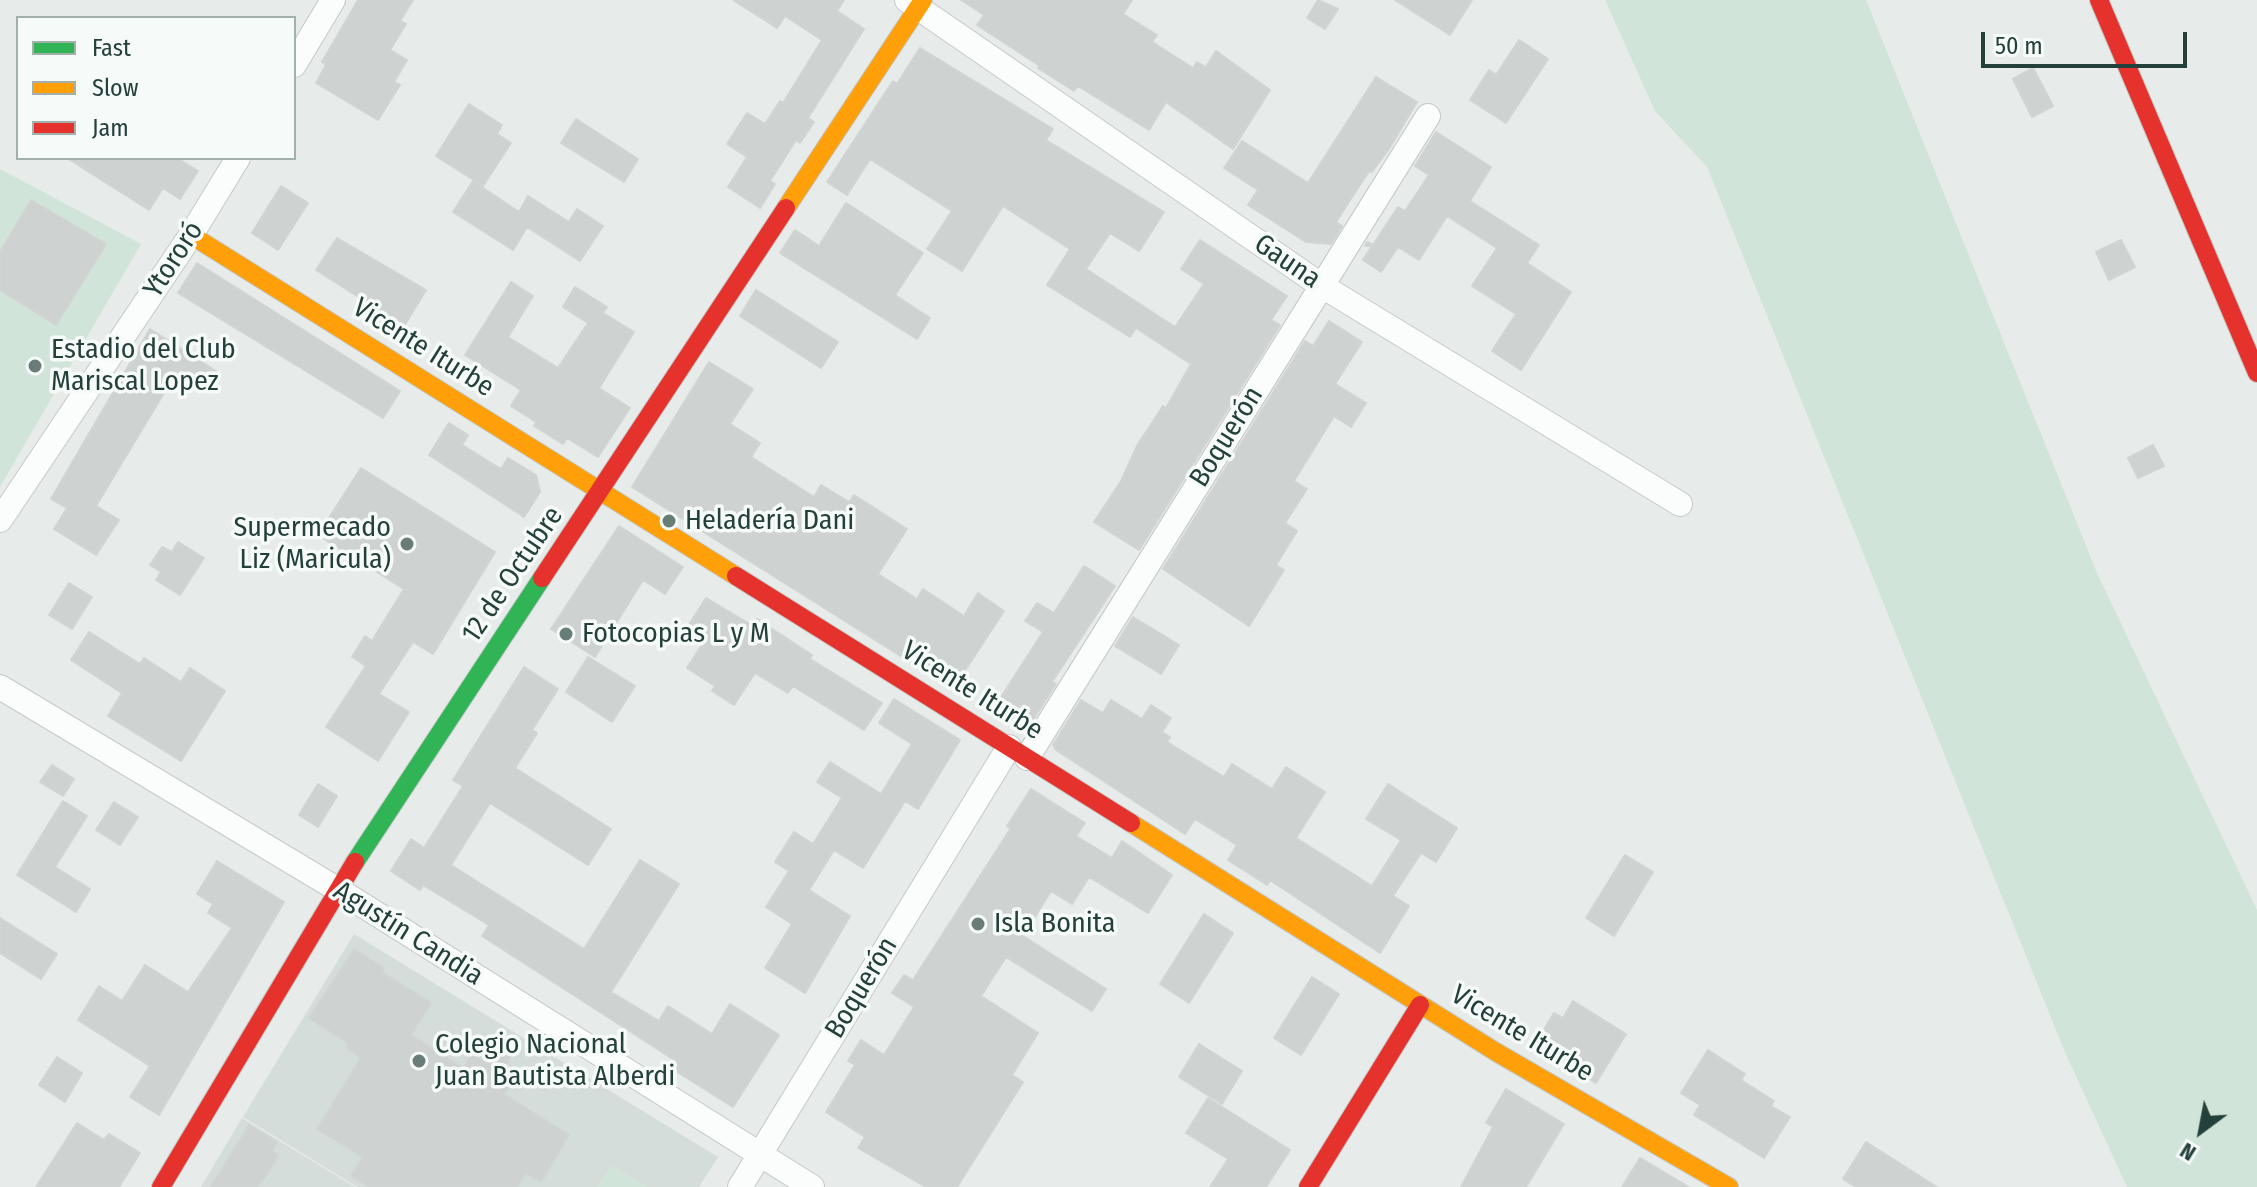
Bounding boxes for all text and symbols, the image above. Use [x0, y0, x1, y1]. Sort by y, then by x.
legend [16, 16, 296, 160]
scale bar [1985, 16, 2191, 66]
text: 50 m [1995, 32, 2043, 60]
text: Fast [92, 34, 131, 62]
text: Slow [92, 74, 138, 102]
text: Jam [92, 114, 129, 142]
street label: Ytororó [137, 216, 211, 304]
street label: Gauna [1247, 228, 1327, 296]
street label: Vicente Iturbe [346, 291, 500, 405]
place label: Estadio del Club Mariscal Lopez [51, 333, 236, 399]
marker: Estadio del Club Mariscal Lopez [26, 357, 44, 375]
street label: Boquerón [1183, 381, 1271, 493]
street label: 12 de Octubre [455, 501, 571, 649]
place label: Heladería Dani [685, 504, 854, 538]
place label: Supermecado Liz (Maricula) [233, 511, 391, 577]
marker: Heladería Dani [660, 512, 678, 530]
marker: Supermecado Liz (Maricula) [398, 535, 416, 553]
place label: Fotocopias L y M [582, 617, 770, 651]
marker: Fotocopias L y M [557, 625, 575, 643]
street label: Vicente Iturbe [895, 634, 1049, 748]
street label: Agustín Candia [327, 875, 489, 993]
place label: Isla Bonita [994, 907, 1115, 941]
marker: Isla Bonita [969, 915, 987, 933]
street label: Boquerón [819, 931, 905, 1045]
street label: Vicente Iturbe [1445, 978, 1599, 1090]
place label: Colegio Nacional Juan Bautista Alberdi [435, 1028, 675, 1094]
marker: Colegio Nacional Juan Bautista Alberdi [410, 1052, 428, 1070]
north arrow [2161, 1091, 2241, 1171]
text: N [2175, 1137, 2201, 1167]

